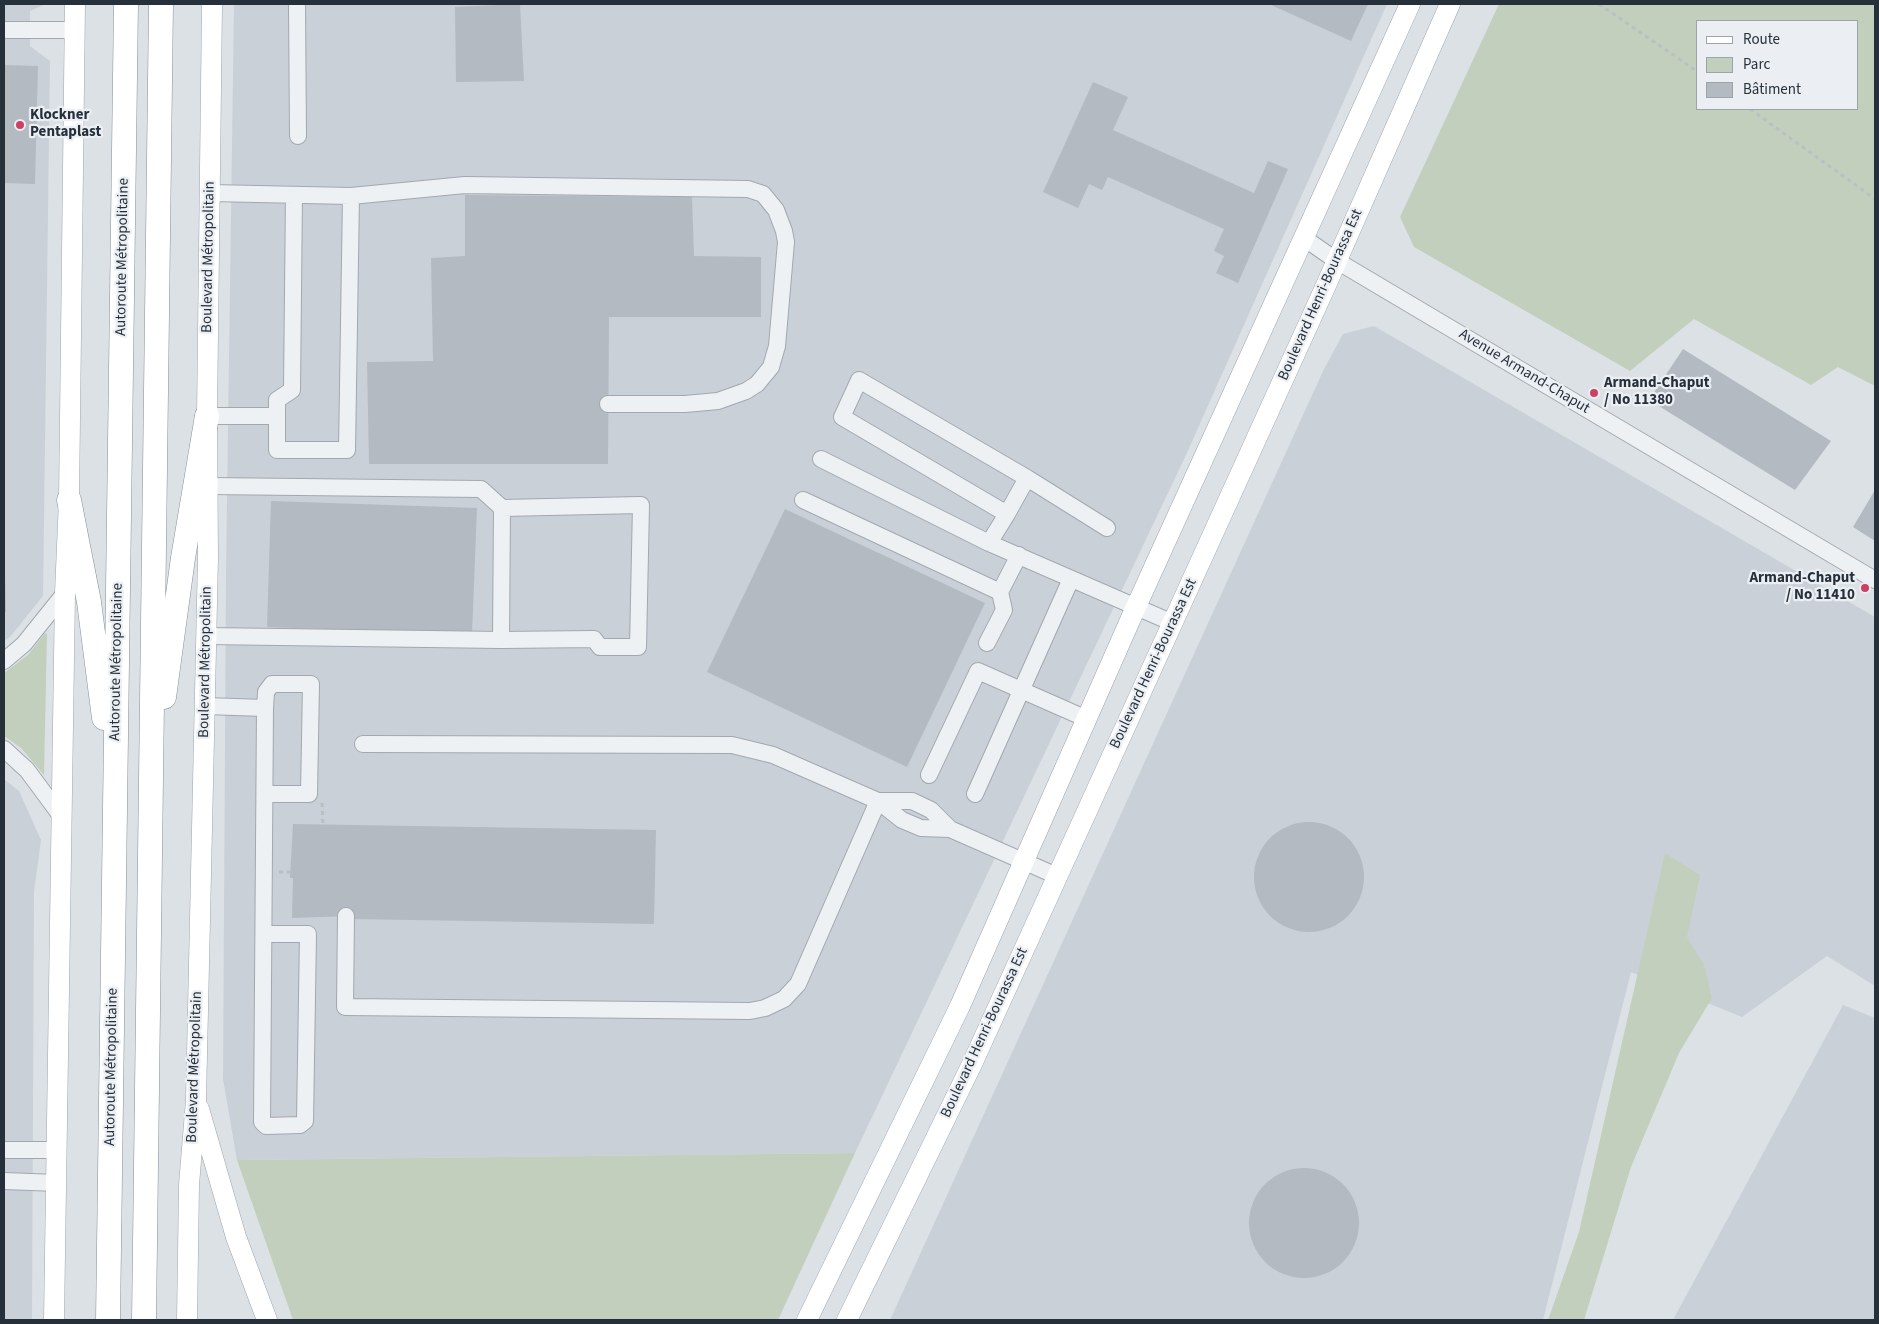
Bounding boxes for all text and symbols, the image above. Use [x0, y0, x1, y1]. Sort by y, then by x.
legend [1696, 20, 1859, 110]
text: Route [1743, 29, 1780, 50]
text: Parc [1743, 54, 1770, 75]
text: Bâtiment [1743, 79, 1801, 100]
place label: Klockner Pentaplast [30, 107, 101, 142]
marker: Klockner Pentaplast [14, 119, 26, 131]
street label: Autoroute Métropolitaine [113, 178, 133, 336]
street label: Boulevard Métropolitain [199, 181, 219, 333]
street label: Boulevard Henri-Bourassa Est [1275, 207, 1367, 383]
street label: Avenue Armand-Chaput [1455, 326, 1593, 418]
place label: Armand-Chaput / No 11380 [1604, 375, 1710, 410]
marker: Armand-Chaput / No 11380 [1588, 387, 1600, 399]
place label: Armand-Chaput / No 11410 [1749, 570, 1855, 605]
street label: Boulevard Henri-Bourassa Est [1107, 576, 1201, 752]
marker: Armand-Chaput / No 11410 [1859, 582, 1871, 594]
street label: Autoroute Métropolitaine [107, 583, 127, 741]
street label: Boulevard Métropolitain [196, 586, 216, 738]
street label: Boulevard Henri-Bourassa Est [938, 945, 1032, 1121]
street label: Autoroute Métropolitaine [102, 988, 122, 1146]
street label: Boulevard Métropolitain [183, 991, 207, 1143]

